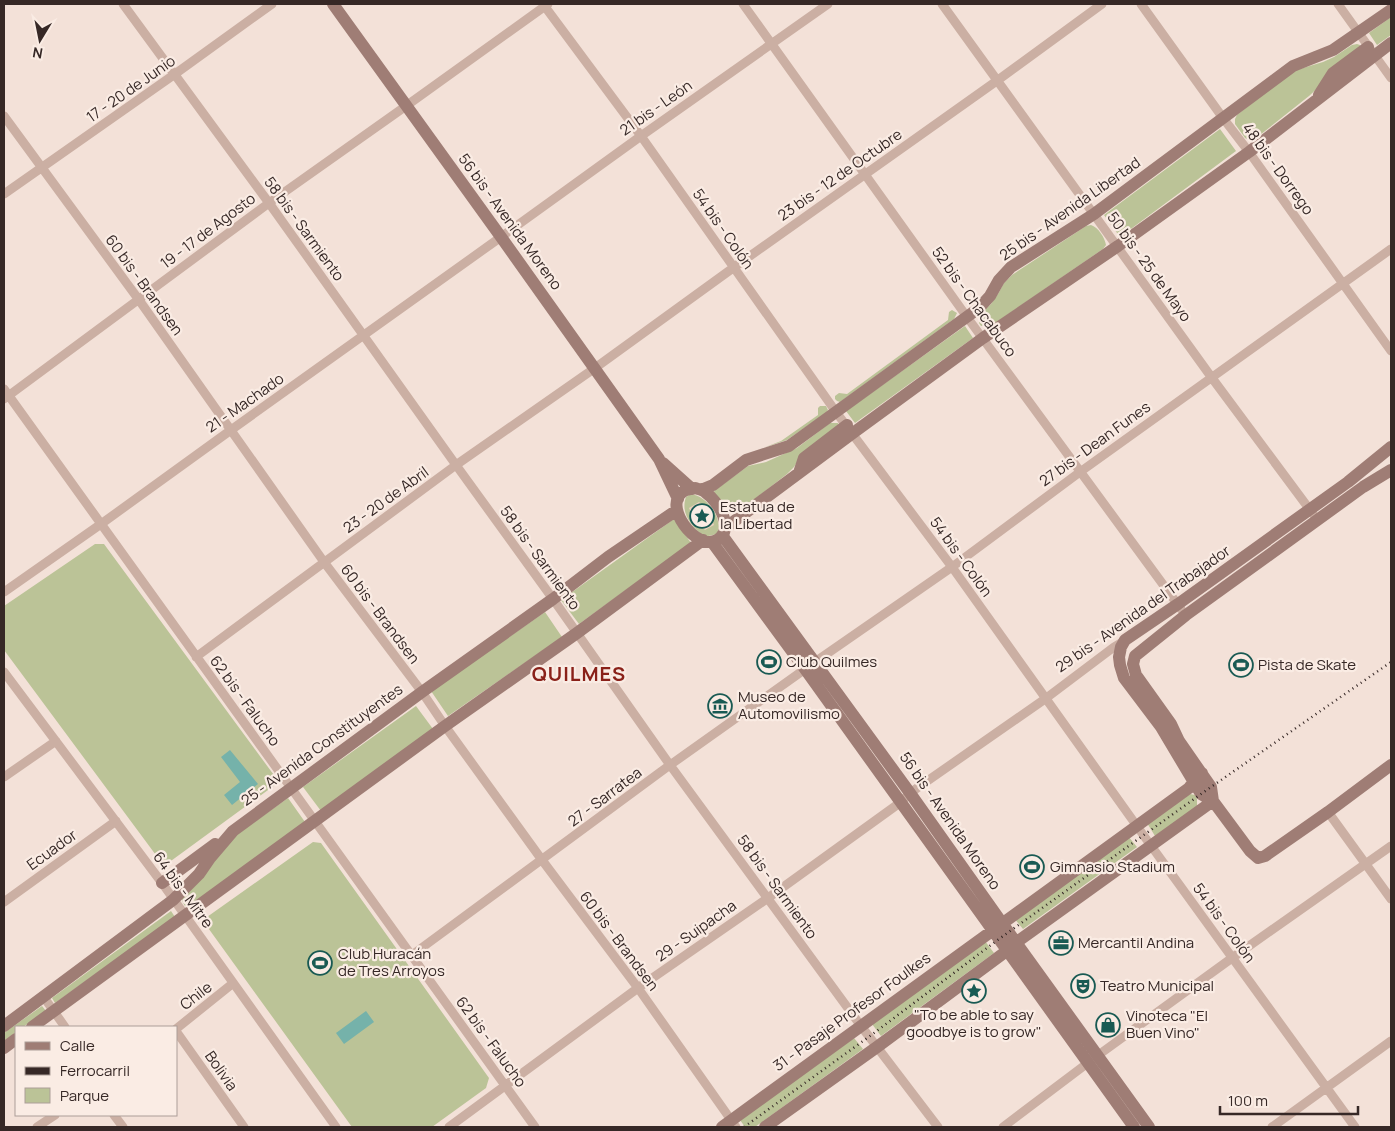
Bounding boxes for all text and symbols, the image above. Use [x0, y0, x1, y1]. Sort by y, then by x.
north arrow [15, 15, 65, 65]
text: N [31, 43, 44, 64]
street label: 17 - 20 de Junio [82, 50, 180, 127]
street label: 21 bis - León [615, 75, 696, 140]
street label: 48 bis - Dorrego [1238, 118, 1319, 219]
street label: 23 bis - 12 de Octubre [773, 124, 906, 225]
street label: 56 bis - Avenida Moreno [454, 149, 567, 294]
street label: 25 bis - Avenida Libertad [995, 152, 1144, 265]
street label: 58 bis - Sarmiento [259, 172, 349, 285]
street label: 54 bis - Colón [688, 184, 759, 273]
street label: 19 - 17 de Agosto [156, 188, 260, 273]
street label: 50 bis - 25 de Mayo [1102, 207, 1197, 326]
street label: 60 bis - Brandsen [101, 230, 188, 339]
street label: 52 bis - Chacabuco [927, 242, 1022, 361]
street label: 21 - Machado [201, 368, 288, 437]
street label: 27 bis - Dean Funes [1035, 396, 1155, 491]
street label: 23 - 20 de Abril [339, 461, 433, 538]
place label: Estatua de la Libertad [720, 496, 795, 534]
street label: 58 bis - Sarmiento [495, 501, 585, 614]
place icon: Estatua de la Libertad [689, 503, 715, 529]
street label: 54 bis - Colón [925, 513, 998, 601]
street label: 29 bis - Avenida del Trabajador [1051, 540, 1235, 677]
street label: 60 bis - Brandsen [336, 560, 425, 668]
sports icon: Club Quilmes [756, 649, 782, 675]
street label: 62 bis - Falucho [205, 651, 286, 750]
place label: Club Quilmes [786, 651, 877, 672]
sports icon: Pista de Skate [1228, 652, 1254, 678]
place label: Pista de Skate [1258, 654, 1356, 675]
district label: QUILMES [532, 660, 626, 687]
street label: 25 - Avenida Constituyentes [237, 679, 407, 810]
place label: Museo de Automovilismo [738, 686, 840, 724]
museum icon: Museo de Automovilismo [707, 693, 733, 719]
street label: 56 bis - Avenida Moreno [895, 748, 1006, 894]
street label: 27 - Sarratea [563, 762, 646, 831]
street label: Ecuador [22, 824, 82, 875]
street label: 58 bis - Sarmiento [732, 830, 822, 943]
street label: 64 bis - Mitre [149, 847, 218, 932]
sports icon: Gimnasio Stadium [1019, 854, 1045, 880]
place label: Gimnasio Stadium [1050, 856, 1175, 877]
street label: 54 bis - Colón [1188, 879, 1261, 967]
street label: 60 bis - Brandsen [575, 887, 664, 995]
street label: 29 - Suipacha [651, 895, 740, 966]
office icon: Mercantil Andina [1048, 930, 1074, 956]
place label: Mercantil Andina [1078, 932, 1194, 953]
place label: Club Huracán de Tres Arroyos [338, 943, 445, 981]
street label: 31 - Pasaje Profesor Foulkes [769, 947, 935, 1076]
sports icon: Club Huracán de Tres Arroyos [307, 950, 333, 976]
theatre icon: Teatro Municipal [1070, 973, 1096, 999]
place label: Teatro Municipal [1100, 975, 1214, 996]
street label: Chile [175, 976, 216, 1015]
place icon: "To be able to say goodbye is to grow" [961, 978, 987, 1004]
street label: 62 bis - Falucho [451, 992, 532, 1091]
place label: "To be able to say goodbye is to grow" [906, 1004, 1042, 1042]
place label: Vinoteca "El Buen Vino" [1126, 1005, 1208, 1043]
shop icon: Vinoteca "El Buen Vino" [1095, 1012, 1121, 1038]
legend [15, 1026, 178, 1116]
text: Calle [60, 1035, 95, 1056]
street label: Bolivia [200, 1046, 243, 1095]
text: Ferrocarril [60, 1060, 130, 1081]
scale bar [1220, 1084, 1358, 1116]
text: Parque [60, 1085, 109, 1106]
text: 100 m [1228, 1090, 1268, 1111]

